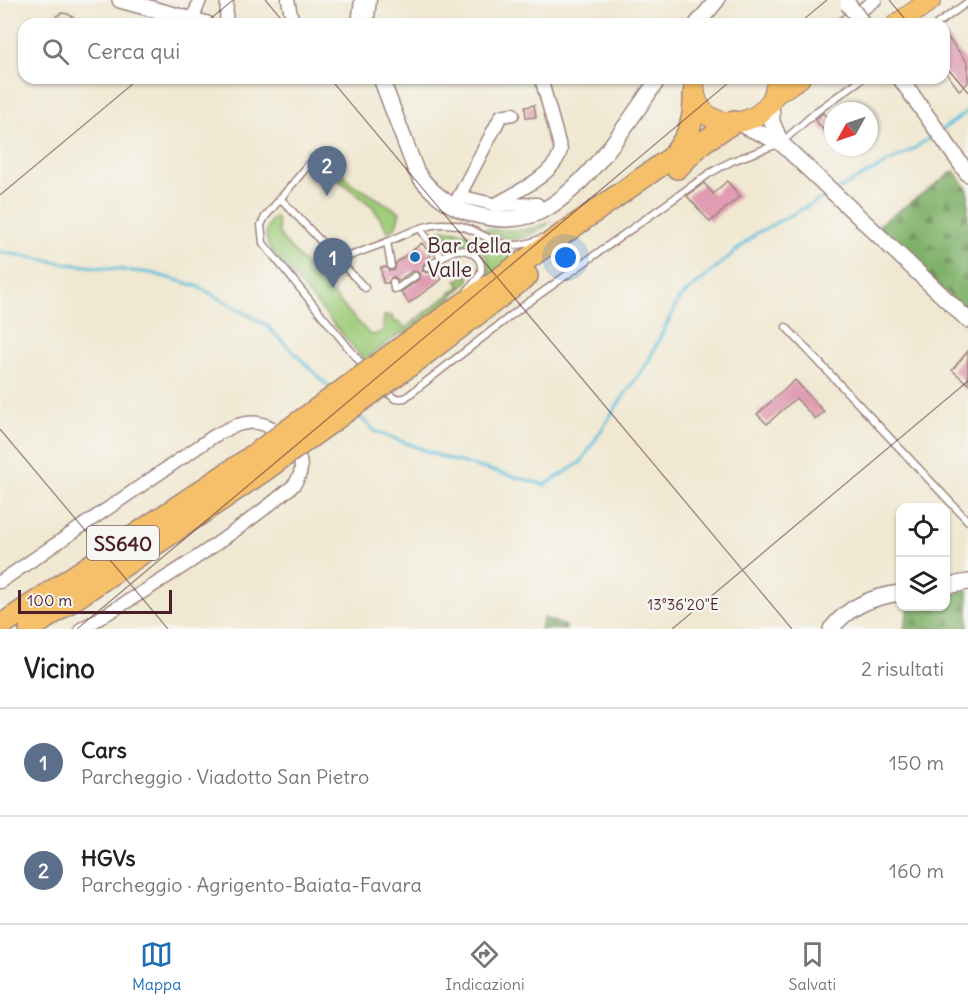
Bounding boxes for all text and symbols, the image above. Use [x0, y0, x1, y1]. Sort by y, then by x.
search box [18, 18, 950, 84]
icon: search [39, 35, 72, 68]
text: Cerca qui [87, 37, 180, 65]
north arrow [824, 102, 878, 156]
pin: 2 [308, 146, 346, 196]
place label: Bar della Valle [427, 232, 511, 283]
pin: 1 [314, 238, 352, 288]
your location [551, 243, 580, 272]
marker: Bar della Valle [408, 250, 422, 264]
map controls [896, 503, 950, 611]
button: locate [896, 503, 950, 557]
road number: SS640 [87, 526, 159, 560]
button: layers [896, 557, 950, 611]
scale bar [18, 587, 172, 614]
text: 100 m [27, 590, 72, 610]
text: 13°36'20"E [647, 595, 719, 614]
text: Vicino [24, 652, 95, 685]
text: 2 risultati [861, 656, 944, 681]
text: Cars [81, 736, 127, 764]
text: 1 [40, 750, 47, 775]
text: 150 m [889, 750, 944, 775]
text: Parcheggio · Viadotto San Pietro [81, 764, 369, 789]
text: HGVs [81, 844, 136, 872]
text: 2 [38, 858, 49, 883]
text: 160 m [889, 858, 944, 883]
text: Parcheggio · Agrigento-Baiata-Favara [81, 872, 422, 897]
tab: Mappa [132, 938, 181, 994]
tab: Indicazioni [445, 938, 525, 994]
tab: Salvati [789, 938, 836, 994]

